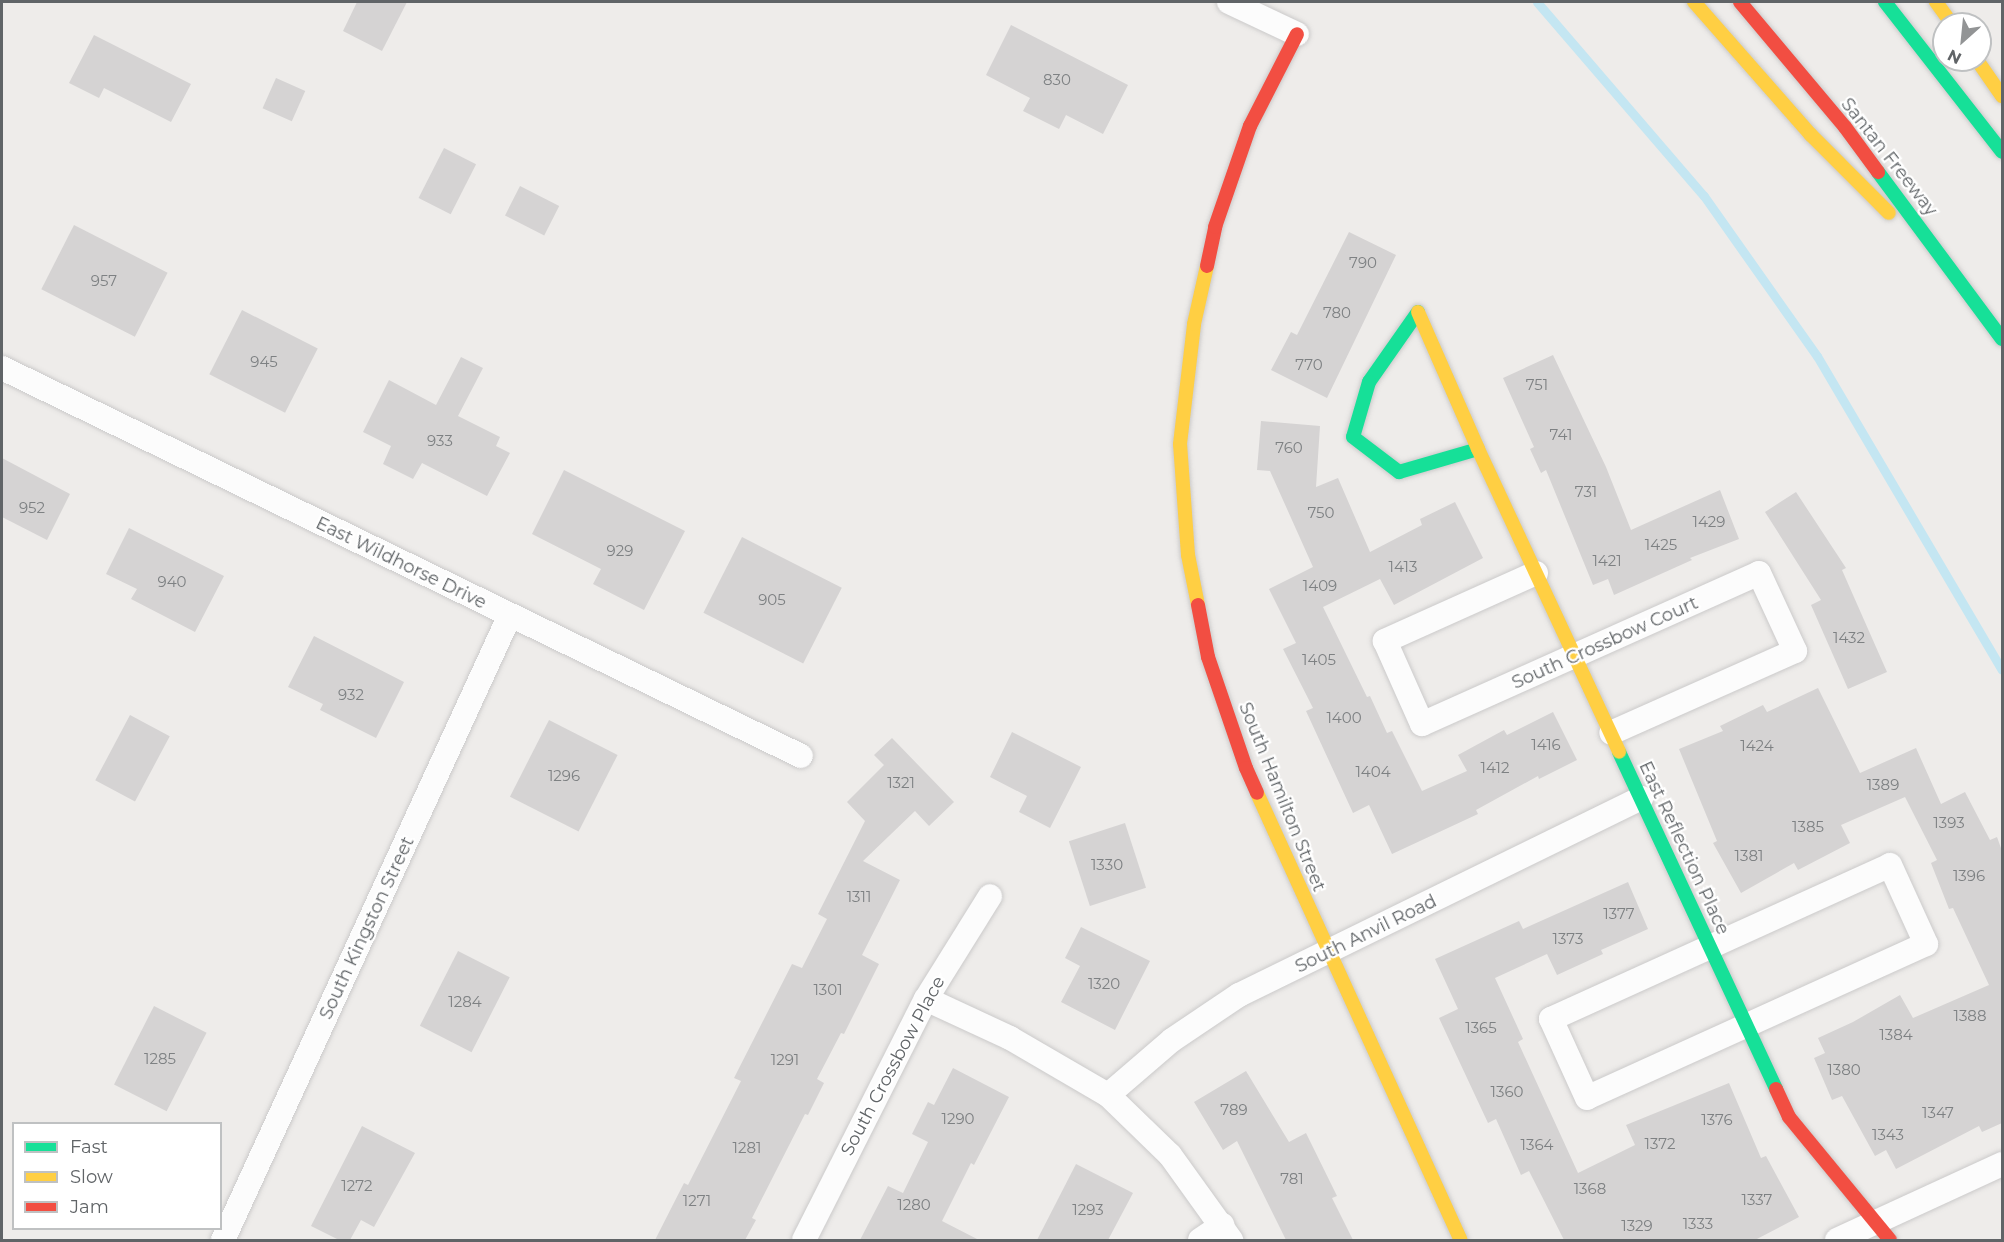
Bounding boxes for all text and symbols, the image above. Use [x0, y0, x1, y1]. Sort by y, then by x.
north arrow [1932, 12, 1992, 72]
text: N [1944, 45, 1965, 68]
house number: 830 [1043, 71, 1071, 89]
street label: Santan Freeway [1836, 94, 1942, 220]
house number: 790 [1349, 254, 1377, 272]
house number: 957 [91, 272, 117, 290]
house number: 780 [1323, 304, 1351, 322]
house number: 945 [250, 353, 278, 371]
house number: 770 [1295, 356, 1323, 374]
house number: 751 [1526, 376, 1548, 394]
house number: 741 [1550, 426, 1572, 444]
house number: 933 [427, 432, 453, 450]
house number: 760 [1275, 439, 1303, 457]
house number: 731 [1575, 483, 1597, 501]
house number: 952 [19, 499, 45, 517]
house number: 750 [1308, 504, 1334, 522]
street label: East Wildhorse Drive [312, 512, 490, 614]
house number: 1429 [1693, 513, 1725, 531]
house number: 1425 [1645, 536, 1677, 554]
house number: 929 [607, 542, 633, 560]
house number: 1421 [1592, 552, 1622, 570]
house number: 1413 [1389, 558, 1417, 576]
house number: 940 [158, 573, 186, 591]
house number: 1409 [1303, 577, 1337, 595]
house number: 905 [758, 591, 786, 609]
street label: South Crossbow Court [1509, 592, 1701, 694]
house number: 1432 [1833, 629, 1865, 647]
house number: 1405 [1302, 651, 1336, 669]
house number: 932 [338, 686, 364, 704]
street label: South Hamilton Street [1234, 699, 1330, 895]
house number: 1400 [1326, 709, 1362, 727]
house number: 1416 [1531, 736, 1561, 754]
house number: 1424 [1740, 737, 1774, 755]
street label: East Reflection Place [1634, 758, 1734, 938]
house number: 1412 [1481, 759, 1509, 777]
house number: 1404 [1355, 763, 1391, 781]
house number: 1296 [548, 767, 580, 785]
house number: 1321 [887, 774, 915, 792]
house number: 1389 [1867, 776, 1899, 794]
house number: 1393 [1933, 814, 1965, 832]
house number: 1385 [1792, 818, 1824, 836]
street label: South Kingston Street [315, 833, 419, 1023]
house number: 1381 [1735, 847, 1763, 865]
house number: 1330 [1091, 856, 1123, 874]
house number: 1396 [1953, 867, 1985, 885]
house number: 1311 [847, 888, 871, 906]
street label: South Anvil Road [1292, 890, 1440, 978]
house number: 1377 [1603, 905, 1635, 923]
house number: 1373 [1553, 930, 1583, 948]
street label: South Crossbow Place [836, 973, 950, 1159]
house number: 1320 [1088, 975, 1120, 993]
house number: 1301 [813, 981, 843, 999]
house number: 1284 [448, 993, 482, 1011]
house number: 1388 [1953, 1007, 1987, 1025]
house number: 1365 [1465, 1019, 1497, 1037]
house number: 1384 [1879, 1026, 1913, 1044]
house number: 1285 [144, 1050, 176, 1068]
house number: 1291 [771, 1051, 799, 1069]
house number: 1380 [1827, 1061, 1861, 1079]
house number: 1360 [1491, 1083, 1523, 1101]
house number: 789 [1220, 1101, 1248, 1119]
house number: 1347 [1922, 1104, 1954, 1122]
house number: 1290 [942, 1110, 974, 1128]
house number: 1376 [1701, 1111, 1733, 1129]
legend [12, 1122, 222, 1230]
house number: 1343 [1872, 1126, 1904, 1144]
house number: 1372 [1644, 1135, 1676, 1153]
text: Fast [70, 1136, 108, 1158]
house number: 1364 [1521, 1136, 1553, 1154]
house number: 1281 [733, 1139, 761, 1157]
text: Slow [70, 1166, 113, 1188]
house number: 781 [1280, 1170, 1304, 1188]
house number: 1272 [341, 1177, 373, 1195]
house number: 1368 [1574, 1180, 1606, 1198]
house number: 1337 [1742, 1191, 1772, 1209]
house number: 1271 [683, 1192, 711, 1210]
text: Jam [70, 1196, 109, 1218]
house number: 1280 [897, 1196, 931, 1214]
house number: 1293 [1072, 1201, 1104, 1219]
house number: 1333 [1683, 1215, 1713, 1233]
house number: 1329 [1621, 1217, 1653, 1235]

